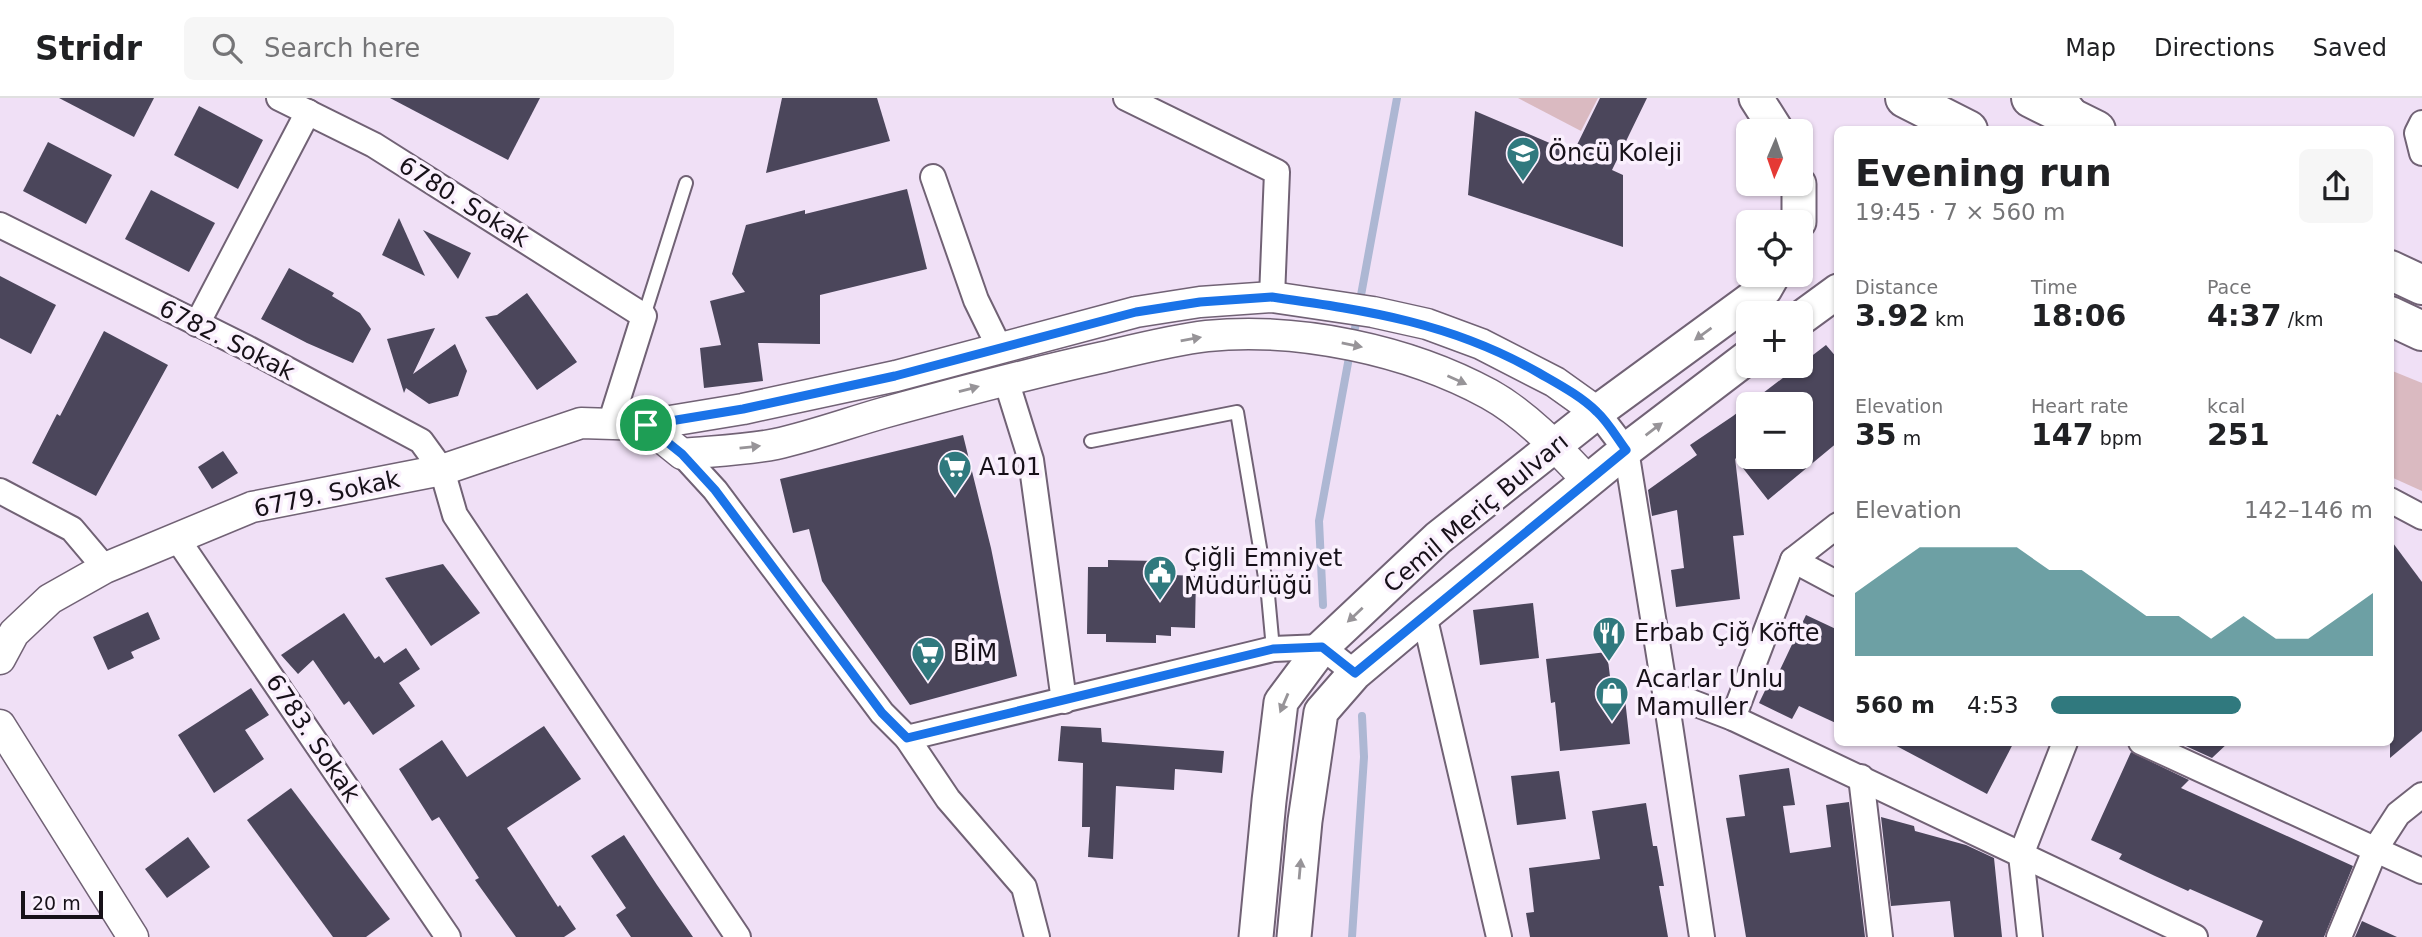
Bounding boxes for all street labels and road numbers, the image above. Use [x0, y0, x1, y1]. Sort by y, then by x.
street label: 6780. Sokak [394, 151, 534, 253]
street label: 6782. Sokak [155, 294, 300, 386]
street label: Cemil Meriç Bulvarı [1378, 428, 1574, 598]
street label: 6779. Sokak [252, 465, 403, 523]
street label: 6783. Sokak [260, 669, 366, 807]

